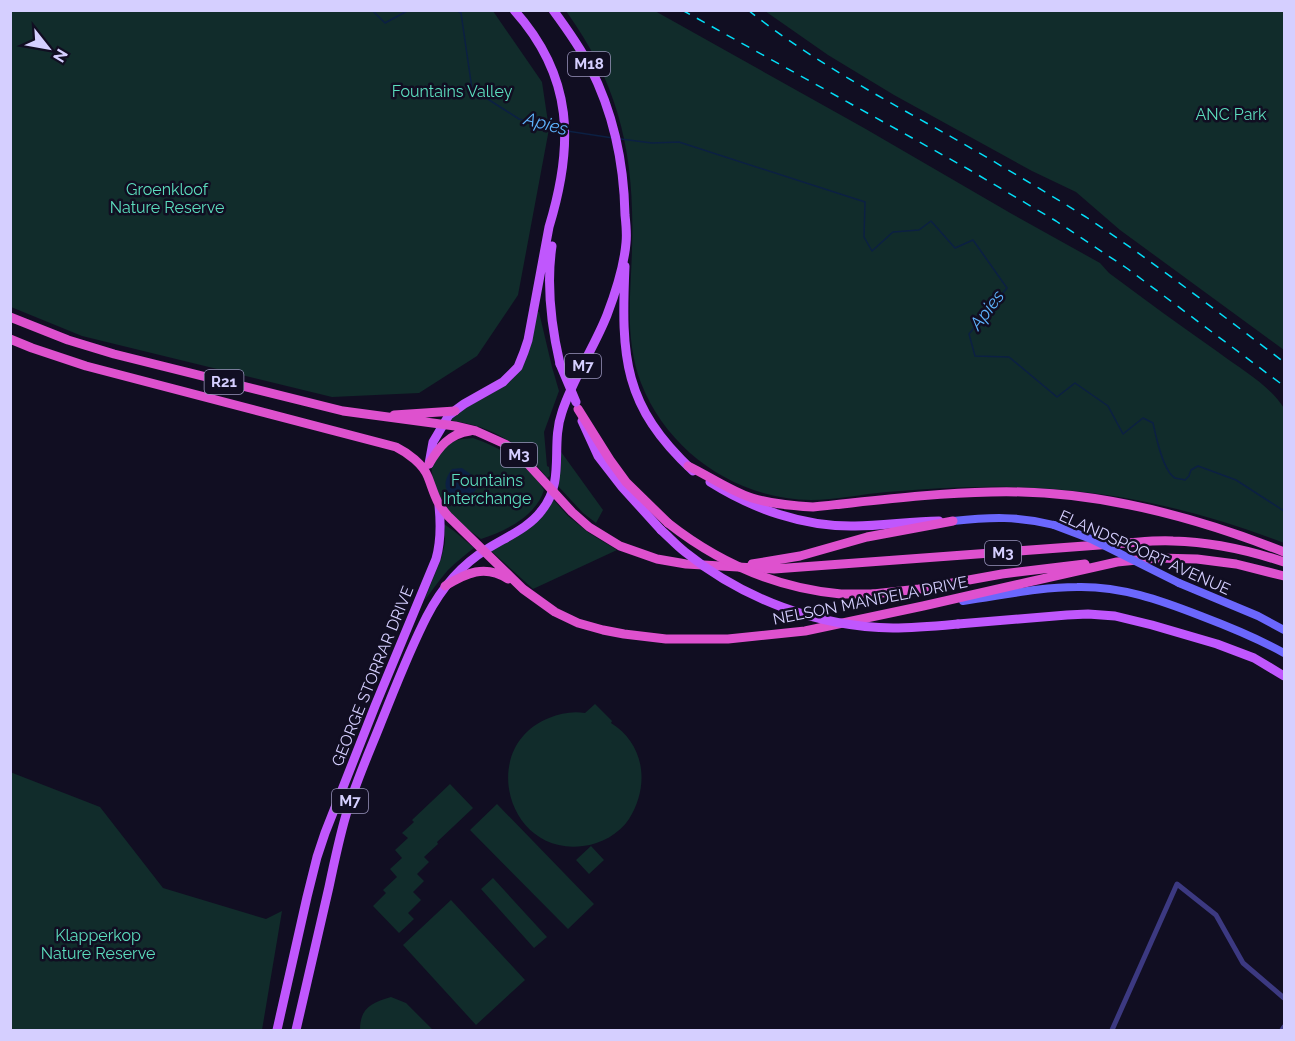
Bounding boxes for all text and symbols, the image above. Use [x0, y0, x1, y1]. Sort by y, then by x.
north arrow [18, 18, 78, 78]
text: N [49, 45, 72, 66]
road number: M18 [568, 52, 610, 76]
park label: Fountains Valley [392, 82, 513, 101]
park label: ANC Park [1196, 105, 1267, 124]
water label: Apies [521, 107, 571, 140]
park label: Groenkloof Nature Reserve [110, 180, 224, 217]
water label: Apies [964, 285, 1009, 334]
road number: M7 [565, 354, 601, 378]
road number: R21 [204, 370, 244, 394]
road number: M3 [501, 443, 537, 467]
park label: Fountains Interchange [443, 471, 531, 508]
street label: ELANDSPOORT AVENUE [1056, 506, 1233, 599]
road number: M3 [985, 541, 1021, 565]
street label: NELSON MANDELA DRIVE [771, 572, 969, 629]
street label: GEORGE STORRAR DRIVE [328, 583, 417, 769]
road number: M7 [332, 789, 368, 813]
park label: Klapperkop Nature Reserve [41, 926, 155, 963]

